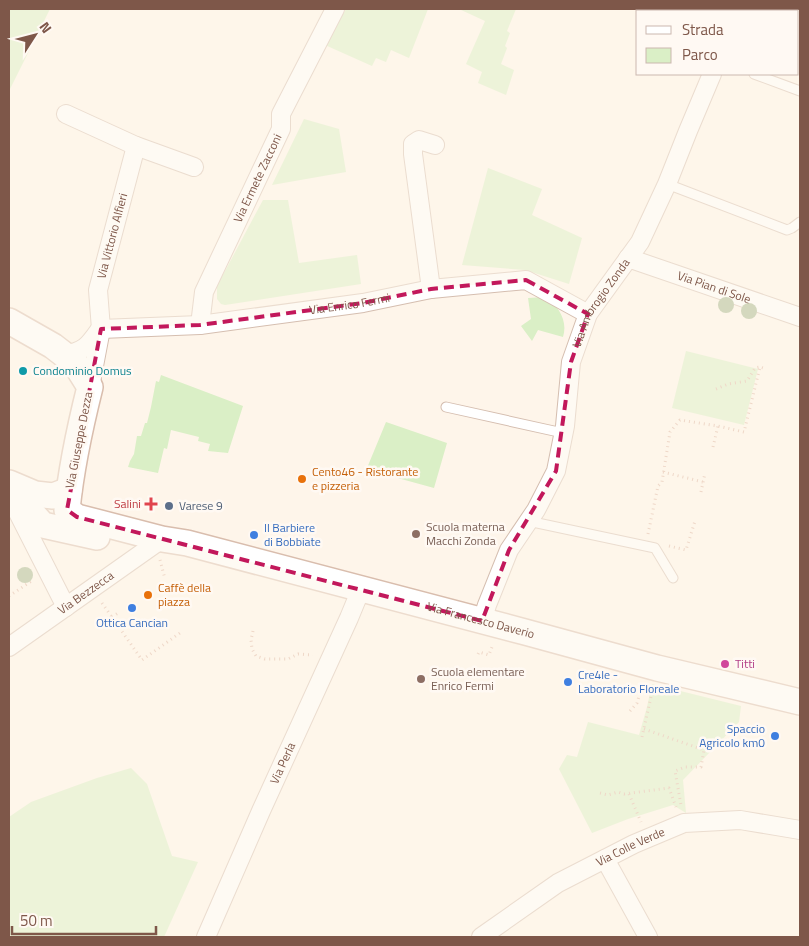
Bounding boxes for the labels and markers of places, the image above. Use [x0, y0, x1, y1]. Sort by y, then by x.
place label: Condominio Domus [33, 361, 132, 380]
marker: Condominio Domus [17, 365, 29, 377]
place label: Cento46 - Ristorante e pizzeria [312, 462, 418, 495]
marker: Cento46 - Ristorante e pizzeria [296, 473, 308, 485]
place label: Salini [114, 494, 141, 513]
place label: Varese 9 [179, 496, 223, 515]
marker: Salini [145, 498, 157, 510]
marker: Varese 9 [163, 500, 175, 512]
place label: Scuola materna Macchi Zonda [426, 517, 505, 550]
place label: Il Barbiere di Bobbiate [264, 518, 321, 551]
marker: Scuola materna Macchi Zonda [410, 528, 422, 540]
marker: Il Barbiere di Bobbiate [248, 529, 260, 541]
place label: Caffè della piazza [158, 578, 211, 611]
marker: Caffè della piazza [142, 589, 154, 601]
marker: Ottica Cancian [126, 602, 138, 614]
place label: Ottica Cancian [96, 613, 168, 632]
place label: Titti [735, 654, 755, 673]
marker: Titti [719, 658, 731, 670]
place label: Scuola elementare Enrico Fermi [431, 662, 525, 695]
place label: Cre4le - Laboratorio Floreale [578, 665, 679, 698]
marker: Scuola elementare Enrico Fermi [415, 673, 427, 685]
marker: Cre4le - Laboratorio Floreale [562, 676, 574, 688]
place label: Spaccio Agricolo km0 [699, 719, 765, 752]
marker: Spaccio Agricolo km0 [769, 730, 781, 742]

